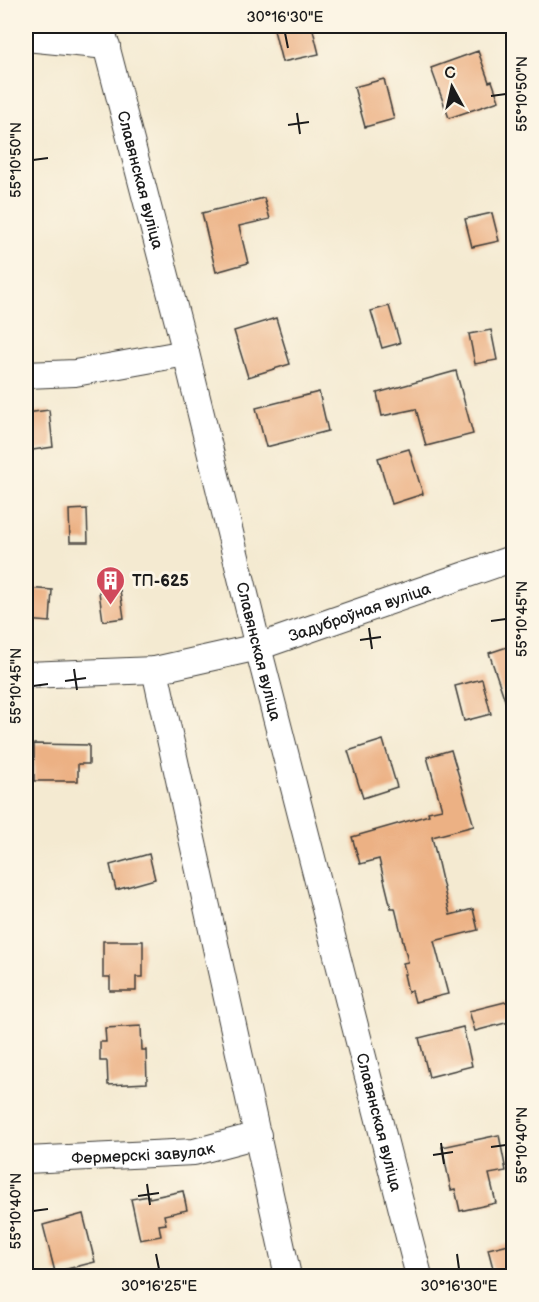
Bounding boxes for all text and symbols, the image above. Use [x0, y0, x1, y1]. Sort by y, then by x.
text: 30°16'30"E [247, 8, 324, 27]
text: 55°10'50"N [513, 56, 532, 132]
north arrow [422, 57, 482, 117]
text: С [443, 63, 457, 84]
street label: Славянская вуліца [112, 109, 167, 252]
text: 55°10'50"N [7, 122, 26, 198]
building icon: ТП-625 [95, 564, 127, 606]
place label: ТП-625 [132, 572, 189, 591]
street label: Славянская вуліца [231, 580, 285, 723]
street label: Задуброўная вуліца [286, 580, 434, 647]
text: 55°10'45"N [513, 581, 532, 657]
text: 55°10'45"N [7, 648, 26, 724]
street label: Славянская вуліца [351, 1051, 405, 1194]
text: 55°10'40"N [513, 1107, 532, 1183]
street label: Фермерскі завулак [71, 1139, 217, 1169]
text: 55°10'40"N [7, 1173, 26, 1249]
text: 30°16'25"E [121, 1277, 197, 1296]
text: 30°16'30"E [421, 1277, 498, 1296]

